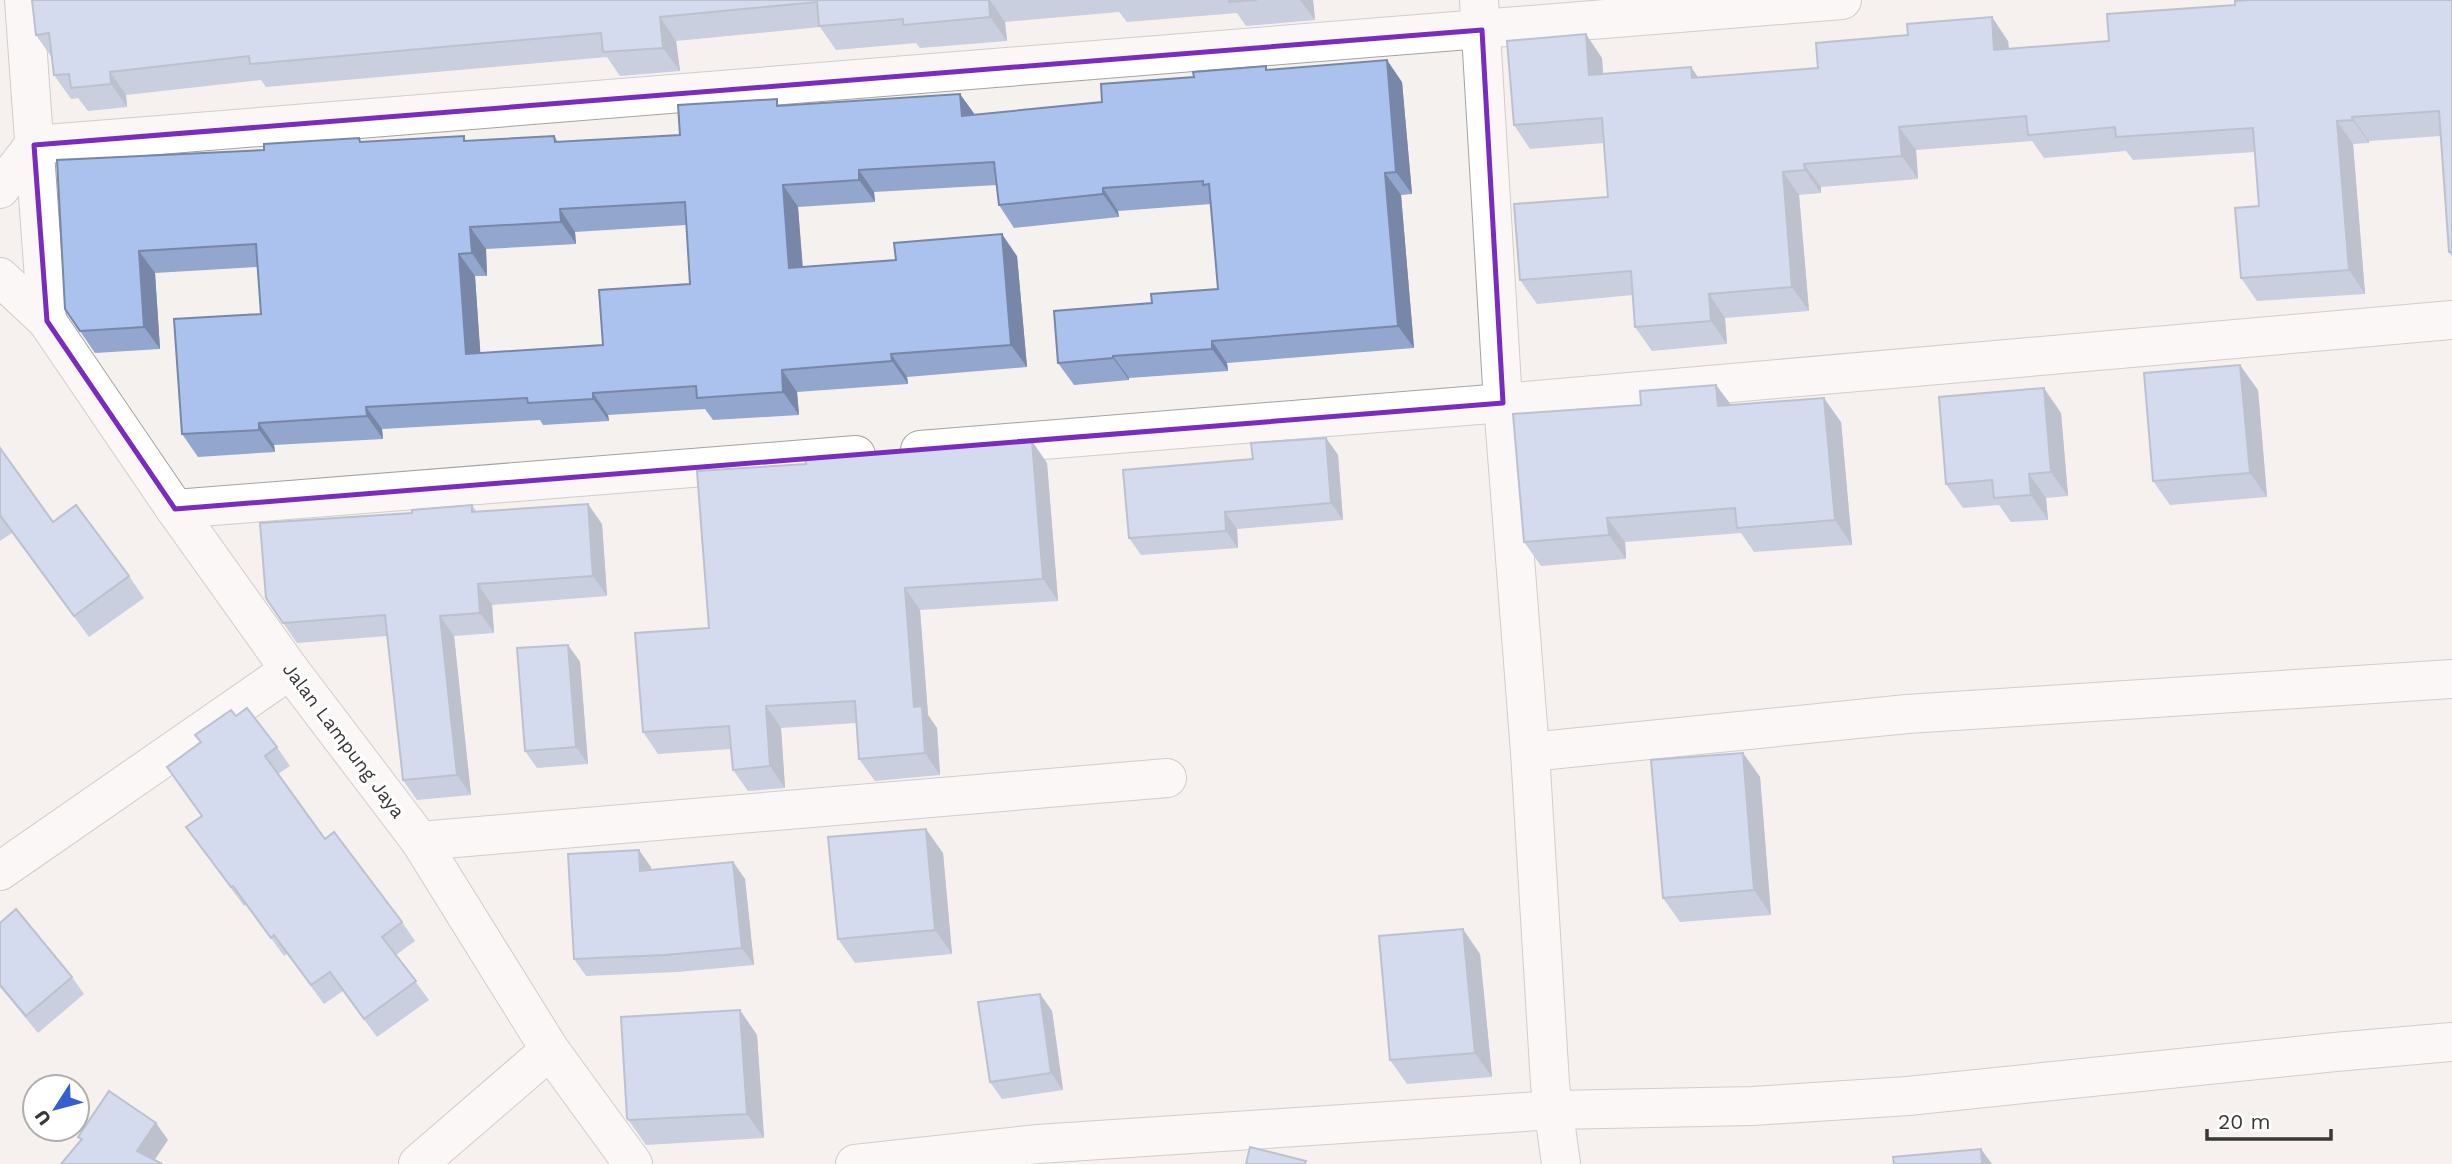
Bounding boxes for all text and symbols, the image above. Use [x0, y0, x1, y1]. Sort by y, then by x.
street label: Jalan Lampung Jaya [278, 658, 410, 823]
north arrow [21, 1073, 91, 1143]
scale bar [2207, 1098, 2331, 1142]
text: U [29, 1105, 56, 1130]
text: 20 m [2218, 1109, 2270, 1134]

